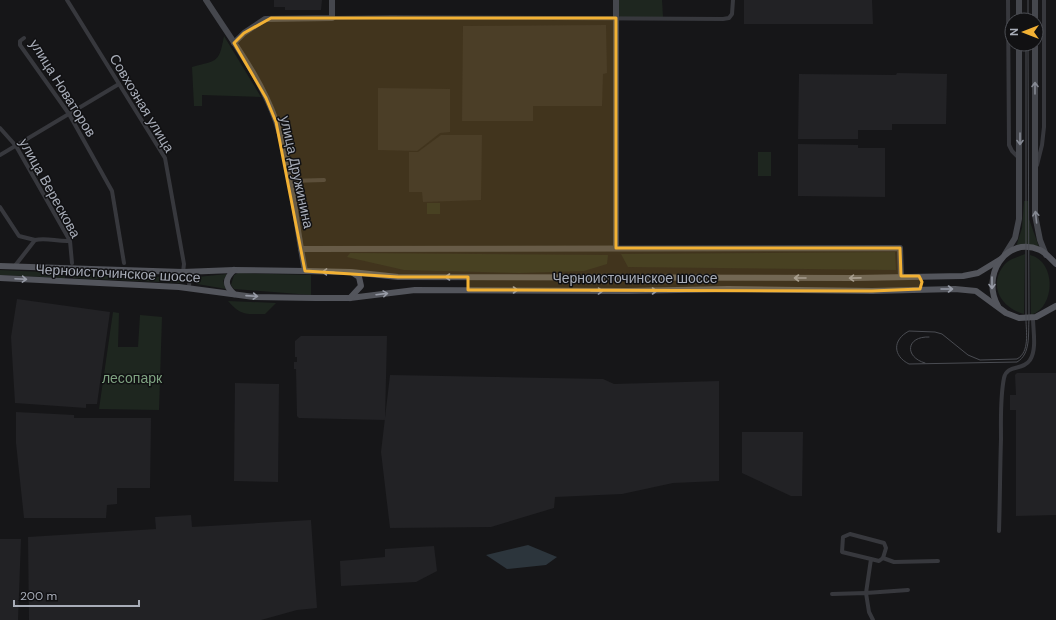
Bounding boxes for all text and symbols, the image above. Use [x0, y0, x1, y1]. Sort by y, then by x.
north arrow [1004, 12, 1044, 52]
text: N [1007, 28, 1021, 36]
street label: улица Новаторов [26, 36, 100, 140]
street label: Совхозная улица [106, 51, 179, 156]
one-way arrow [1031, 82, 1039, 95]
street label: улица Дружинина [276, 114, 318, 230]
one-way arrow [1016, 132, 1024, 145]
street label: улица Верескова [15, 135, 85, 241]
one-way arrow [1032, 211, 1040, 224]
street label: Черноисточинское шоссе [35, 260, 201, 286]
one-way arrow [322, 268, 335, 275]
street label: Черноисточинское шоссе [552, 269, 718, 287]
one-way arrow [445, 273, 458, 281]
one-way arrow [794, 274, 807, 282]
one-way arrow [849, 274, 862, 281]
one-way arrow [14, 276, 27, 283]
one-way arrow [988, 276, 996, 289]
one-way arrow [940, 285, 953, 293]
one-way arrow [505, 286, 518, 294]
one-way arrow [590, 287, 603, 295]
one-way arrow [644, 287, 657, 295]
one-way arrow [375, 290, 388, 298]
one-way arrow [245, 293, 258, 300]
park label: лесопарк [102, 369, 163, 387]
scale bar [14, 582, 139, 608]
text: 200 m [20, 588, 57, 604]

